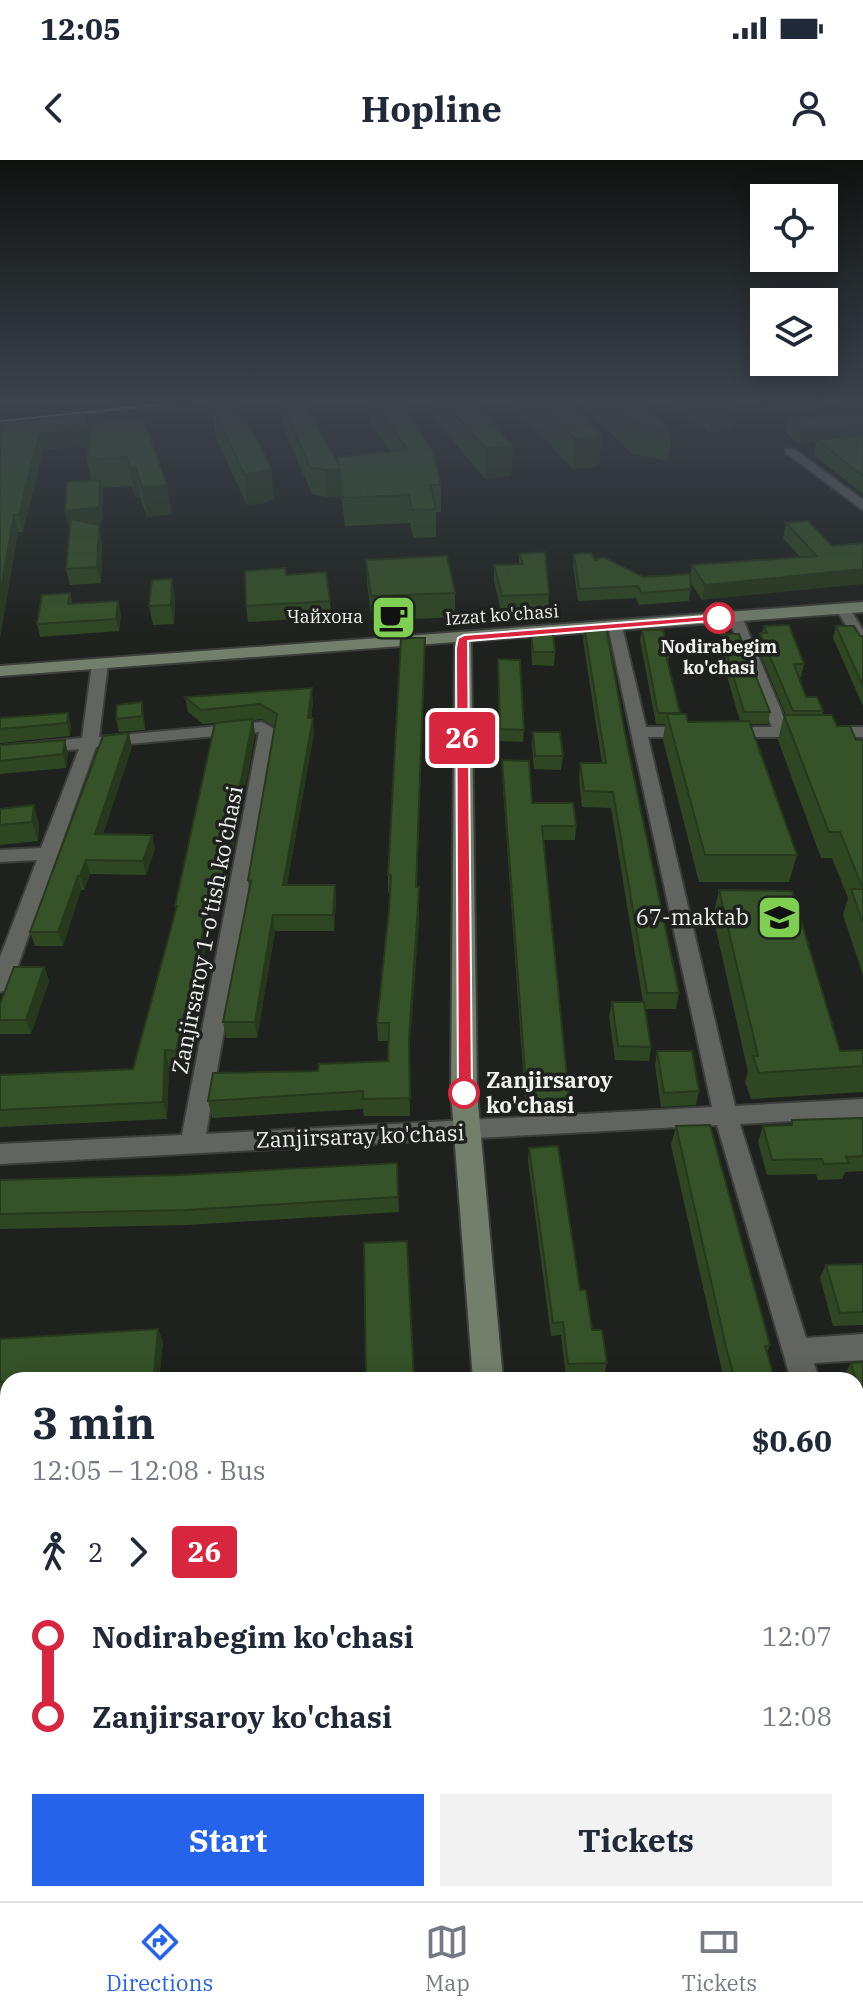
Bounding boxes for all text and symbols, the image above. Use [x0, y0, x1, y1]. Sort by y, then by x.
text: 12:05 [40, 9, 121, 48]
text: Hopline [361, 85, 502, 132]
icon: back [32, 86, 76, 130]
icon: person [787, 86, 831, 130]
map controls [750, 184, 838, 376]
button: locate [750, 184, 838, 272]
button: layers [750, 288, 838, 376]
cafe icon: Чайхона [370, 593, 418, 641]
street label: Izzat ko'chasi [445, 599, 560, 630]
marker: Nodirabegim ko'chasi [704, 603, 734, 633]
place label: Чайхона [287, 605, 363, 628]
place label: Nodirabegim ko'chasi [661, 635, 778, 679]
line badge: 26 [426, 712, 498, 764]
text: 26 [445, 719, 479, 756]
street label: Zanjirsaroy 1-o'tish ko'chasi [164, 783, 249, 1076]
school or university icon: 67-maktab [756, 893, 804, 941]
place label: 67-maktab [636, 902, 749, 931]
place label: Zanjirsaroy ko'chasi [486, 1065, 613, 1119]
marker: Zanjirsaroy ko'chasi [449, 1078, 479, 1108]
street label: Zanjirsaray ko'chasi [255, 1117, 465, 1154]
text: 3 min [32, 1394, 155, 1451]
text: $0.60 [752, 1421, 832, 1460]
text: 12:05 – 12:08 · Bus [32, 1453, 266, 1487]
icon: walk [32, 1530, 76, 1574]
icon: forward [116, 1530, 160, 1574]
text: 26 [188, 1533, 221, 1570]
text: 2 [88, 1535, 104, 1569]
text: Nodirabegim ko'chasi [92, 1617, 414, 1656]
text: 12:07 [762, 1619, 832, 1653]
text: Zanjirsaroy ko'chasi [92, 1697, 392, 1736]
text: 12:08 [762, 1699, 832, 1733]
button: Start [32, 1794, 424, 1886]
button: Tickets [440, 1794, 832, 1886]
tab: Directions [106, 1920, 213, 1997]
tab: Map [425, 1920, 470, 1997]
tab: Tickets [682, 1920, 757, 1997]

